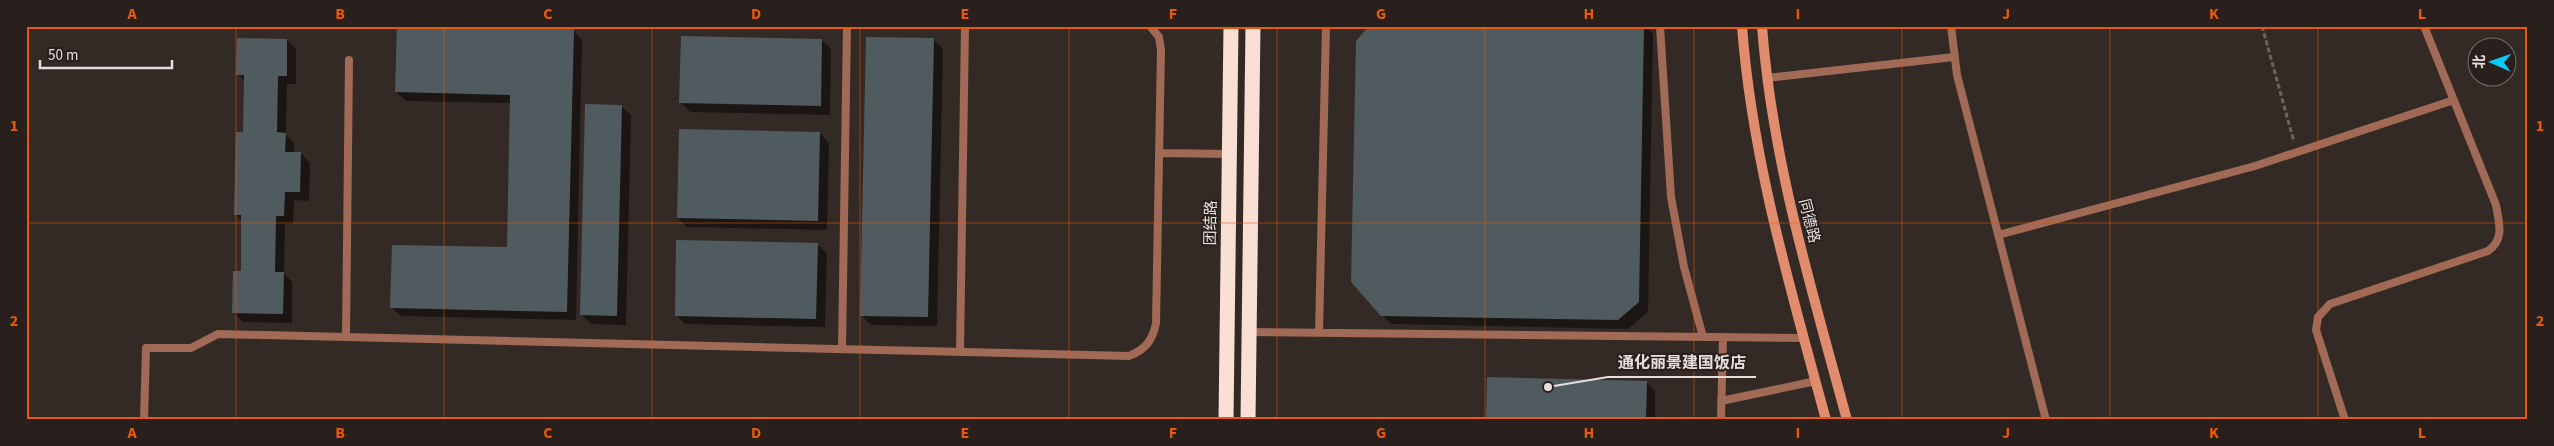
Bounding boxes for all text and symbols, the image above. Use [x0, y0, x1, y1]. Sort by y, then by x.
text: A [126, 3, 137, 25]
text: B [335, 3, 345, 25]
text: C [543, 3, 553, 25]
text: D [751, 3, 761, 25]
text: E [961, 3, 969, 25]
text: F [1169, 3, 1177, 25]
text: G [1376, 3, 1386, 25]
text: H [1584, 3, 1594, 25]
text: I [1796, 3, 1800, 25]
text: J [2002, 3, 2010, 25]
text: K [2209, 3, 2219, 25]
text: L [2418, 3, 2426, 25]
scale bar [40, 38, 172, 70]
north arrow [2466, 38, 2516, 88]
text: 50 m [48, 45, 78, 66]
text: 北 [2470, 54, 2490, 69]
text: 1 [10, 115, 18, 137]
text: 1 [2536, 115, 2544, 137]
street label: 同德路 [1793, 197, 1825, 245]
street label: 团结路 [1200, 200, 1222, 246]
text: 2 [10, 310, 18, 332]
text: 2 [2536, 310, 2544, 332]
callout: 通化丽景建国饭店 [1608, 346, 1756, 377]
text: 通化丽景建国饭店 [1618, 352, 1746, 374]
text: A [126, 422, 137, 444]
text: B [335, 422, 345, 444]
text: C [543, 422, 553, 444]
text: D [751, 422, 761, 444]
text: E [961, 422, 969, 444]
text: F [1169, 422, 1177, 444]
text: G [1376, 422, 1386, 444]
text: H [1584, 422, 1594, 444]
text: I [1796, 422, 1800, 444]
text: J [2002, 422, 2010, 444]
text: K [2209, 422, 2219, 444]
text: L [2418, 422, 2426, 444]

